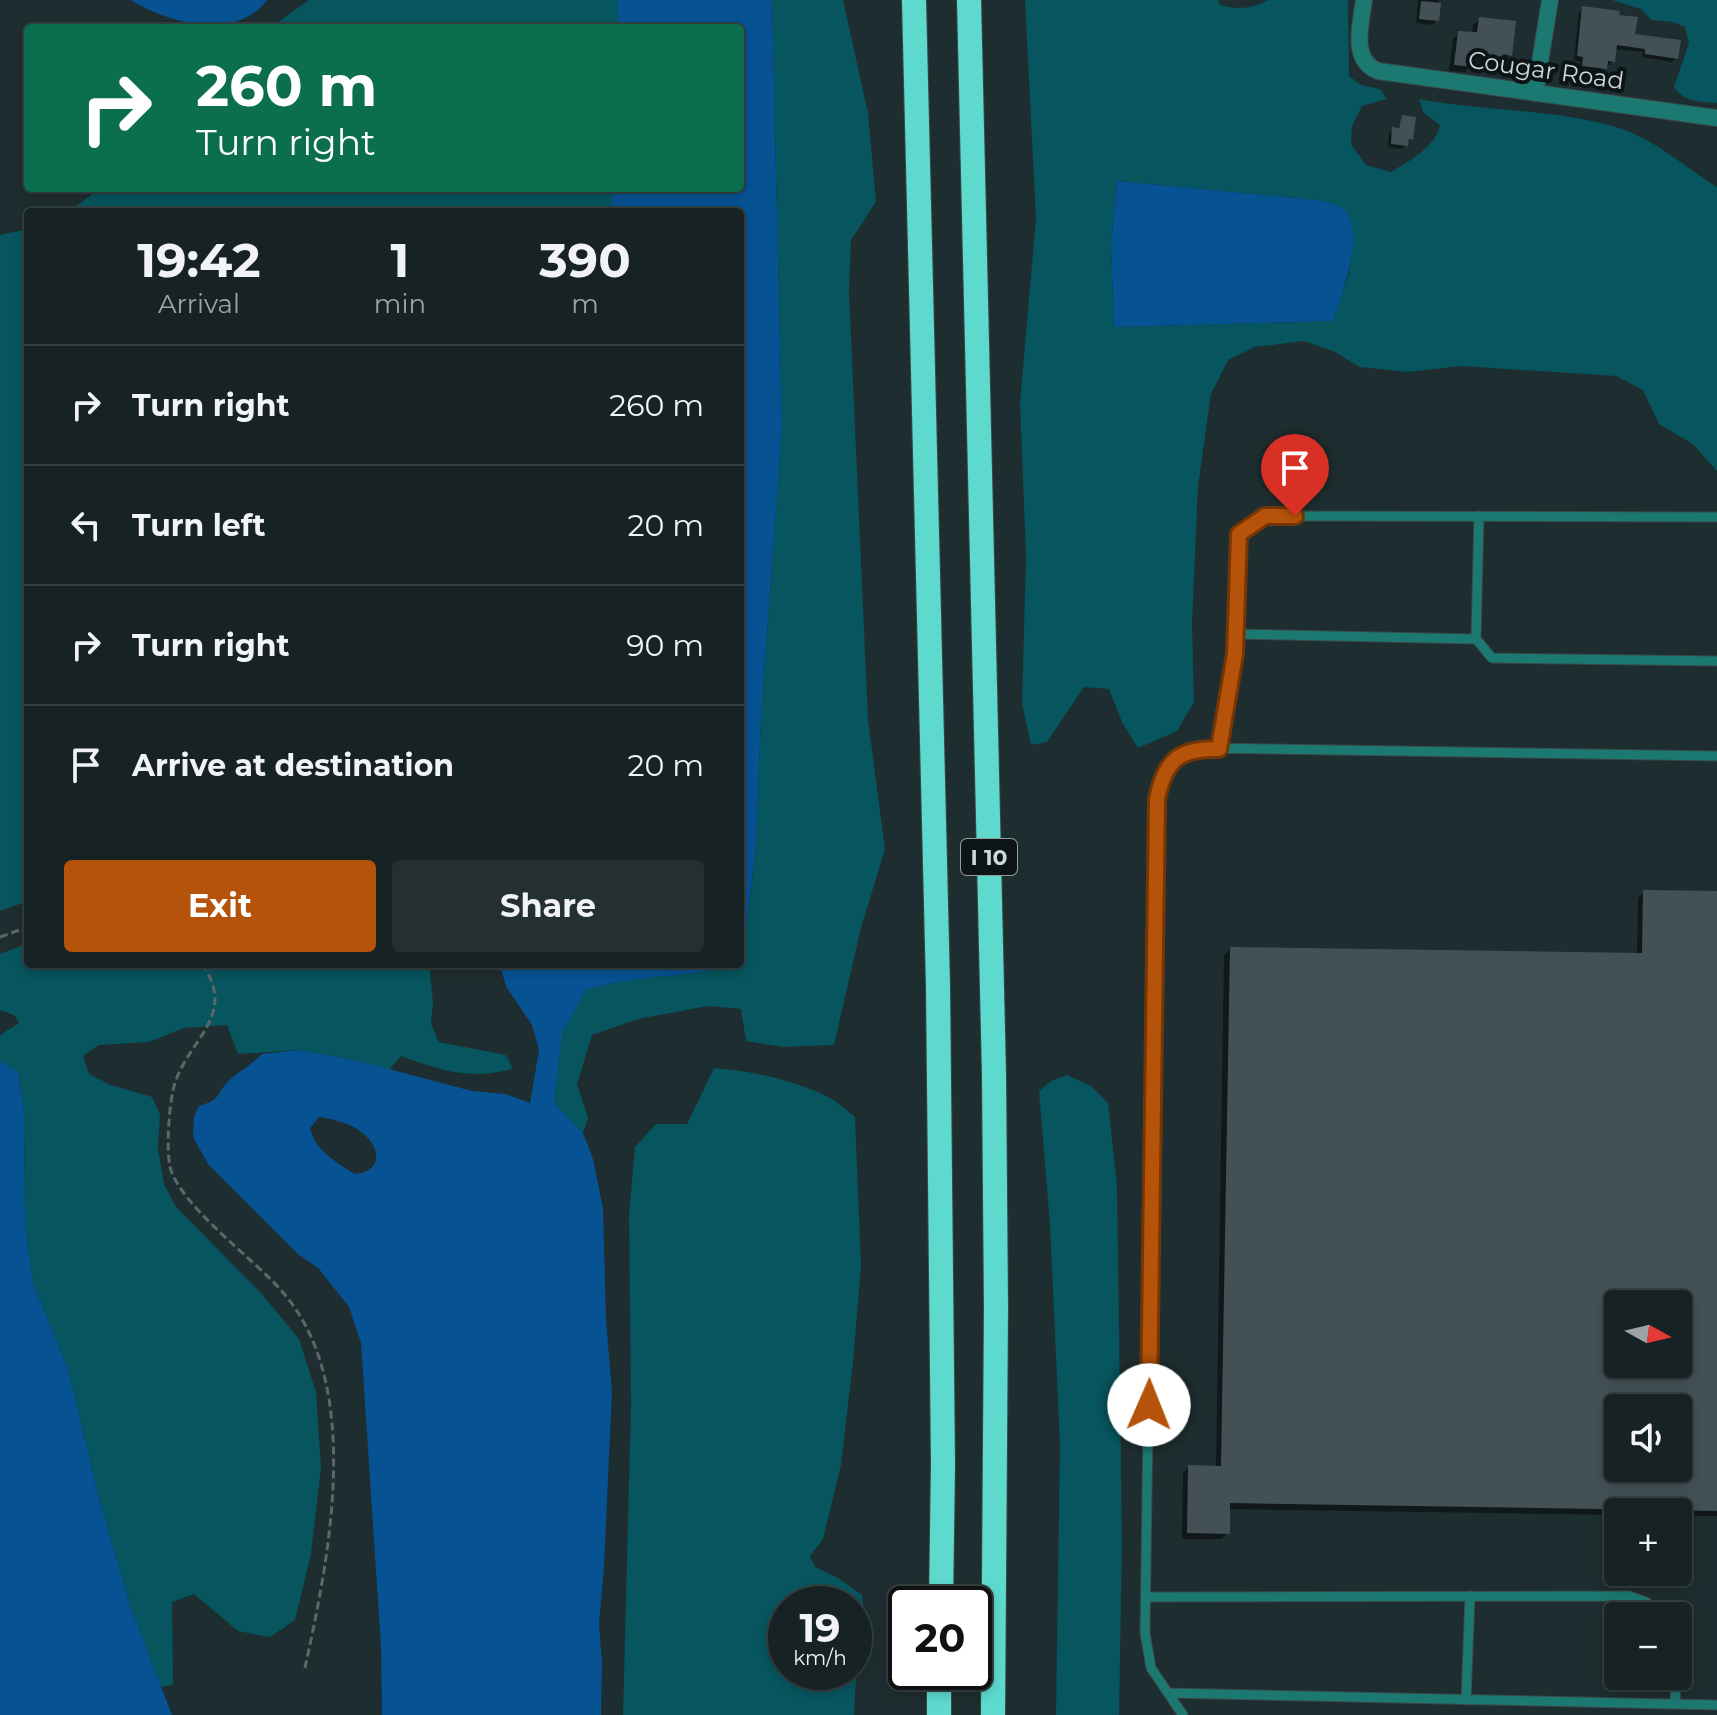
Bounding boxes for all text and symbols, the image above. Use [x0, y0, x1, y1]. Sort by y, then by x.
street label: Cougar Road [1466, 45, 1626, 95]
text: 260 m [196, 52, 377, 120]
icon: right [64, 56, 168, 160]
text: Turn right [196, 120, 376, 164]
text: 19:42 [137, 231, 261, 289]
text: 1 [390, 231, 409, 289]
text: 390 [539, 231, 631, 289]
text: Arrival [158, 288, 240, 320]
text: min [374, 288, 426, 320]
text: m [571, 288, 599, 320]
icon: right [64, 383, 108, 427]
text: Turn right [132, 387, 289, 424]
text: 260 m [609, 387, 704, 424]
pin [1261, 434, 1329, 516]
icon: arrive [1273, 446, 1317, 490]
icon: left [64, 503, 108, 547]
text: Turn left [132, 507, 265, 544]
text: 20 m [627, 507, 704, 544]
icon: right [64, 623, 108, 667]
text: Turn right [132, 627, 289, 664]
text: 90 m [626, 627, 704, 664]
icon: arrive [64, 743, 108, 787]
text: Arrive at destination [132, 747, 454, 784]
text: 20 m [627, 747, 704, 784]
road number: I 10 [961, 839, 1017, 875]
button: Exit [64, 860, 376, 952]
button: Share [392, 860, 704, 952]
north arrow [1604, 1290, 1692, 1378]
map controls [1604, 1290, 1692, 1690]
position arrow [1107, 1363, 1191, 1447]
button: sound [1604, 1394, 1692, 1482]
button: + [1604, 1498, 1692, 1586]
speed limit sign: 20 [888, 1586, 992, 1690]
button: − [1604, 1602, 1692, 1690]
text: 19 [799, 1603, 841, 1652]
text: km/h [793, 1646, 847, 1670]

